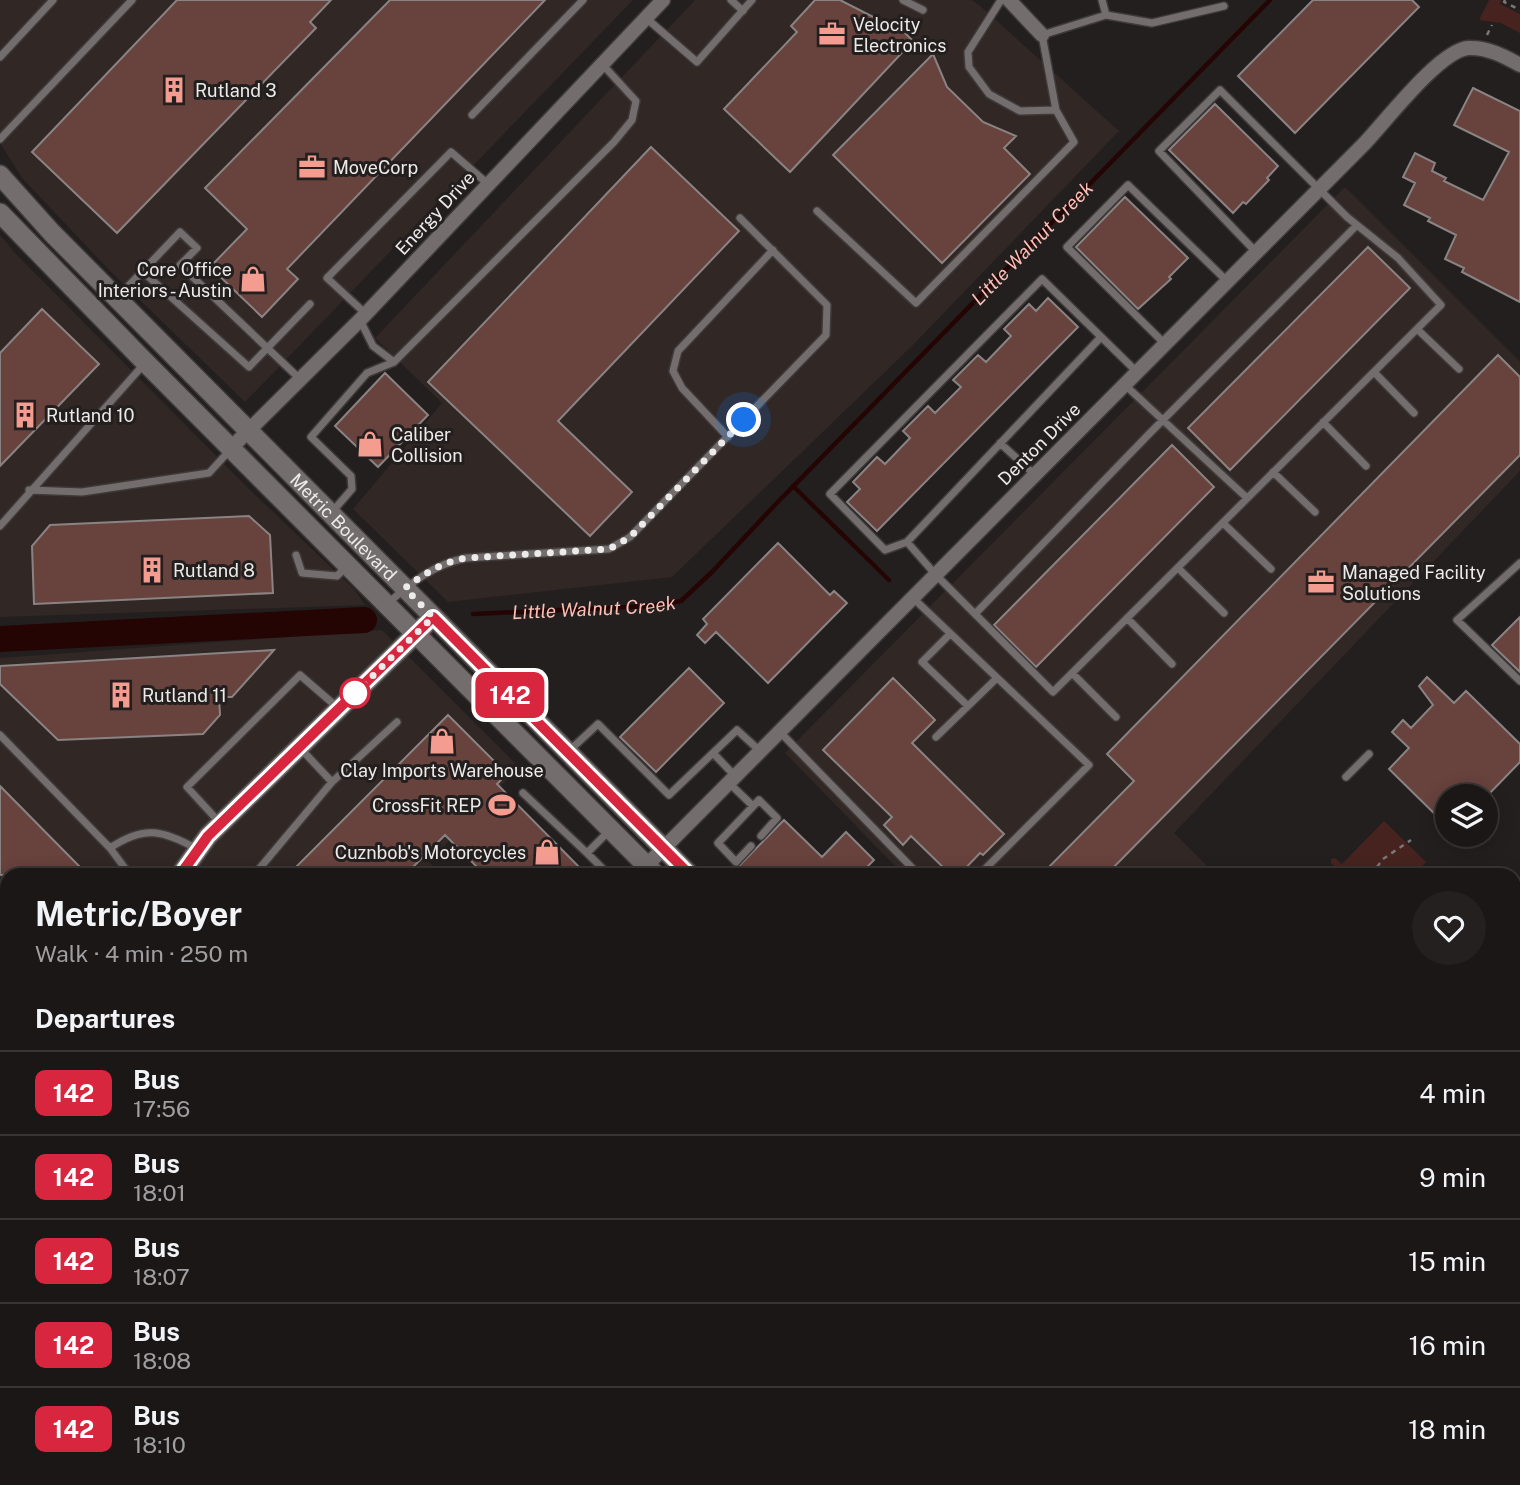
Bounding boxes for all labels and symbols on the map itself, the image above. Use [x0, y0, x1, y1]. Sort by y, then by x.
place label: Velocity Electronics [853, 14, 946, 56]
office icon: Velocity Electronics [817, 19, 847, 49]
building icon: Rutland 3 [159, 75, 189, 105]
place label: Rutland 3 [195, 80, 277, 101]
office icon: MoveCorp [297, 152, 327, 182]
place label: MoveCorp [333, 157, 418, 178]
street label: Energy Drive [391, 167, 479, 259]
water label: Little Walnut Creek [967, 176, 1098, 309]
place label: Core Office Interiors - Austin [98, 259, 232, 301]
shop icon: Core Office Interiors - Austin [238, 264, 268, 294]
street label: Denton Drive [994, 399, 1084, 489]
building icon: Rutland 10 [10, 400, 40, 430]
your location [726, 402, 761, 437]
place label: Rutland 10 [46, 405, 135, 426]
place label: Caliber Collision [391, 424, 463, 466]
shop icon: Caliber Collision [355, 429, 385, 459]
street label: Metric Boulevard [286, 469, 402, 585]
building icon: Rutland 8 [137, 555, 167, 585]
place label: Rutland 8 [173, 560, 255, 581]
place label: Managed Facility Solutions [1342, 562, 1486, 604]
office icon: Managed Facility Solutions [1306, 567, 1336, 597]
water label: Little Walnut Creek [511, 591, 678, 623]
line badge: 142 [470, 672, 550, 718]
unlabelled marker [340, 678, 370, 708]
building icon: Rutland 11 [106, 680, 136, 710]
place label: Rutland 11 [142, 685, 227, 706]
shop icon: Clay Imports Warehouse [427, 726, 457, 756]
place label: Clay Imports Warehouse [340, 760, 544, 781]
sports icon: CrossFit REP [487, 790, 517, 820]
place label: CrossFit REP [372, 795, 481, 816]
shop icon: Cuznbob's Motorcycles [532, 837, 562, 867]
place label: Cuznbob's Motorcycles [335, 842, 526, 863]

